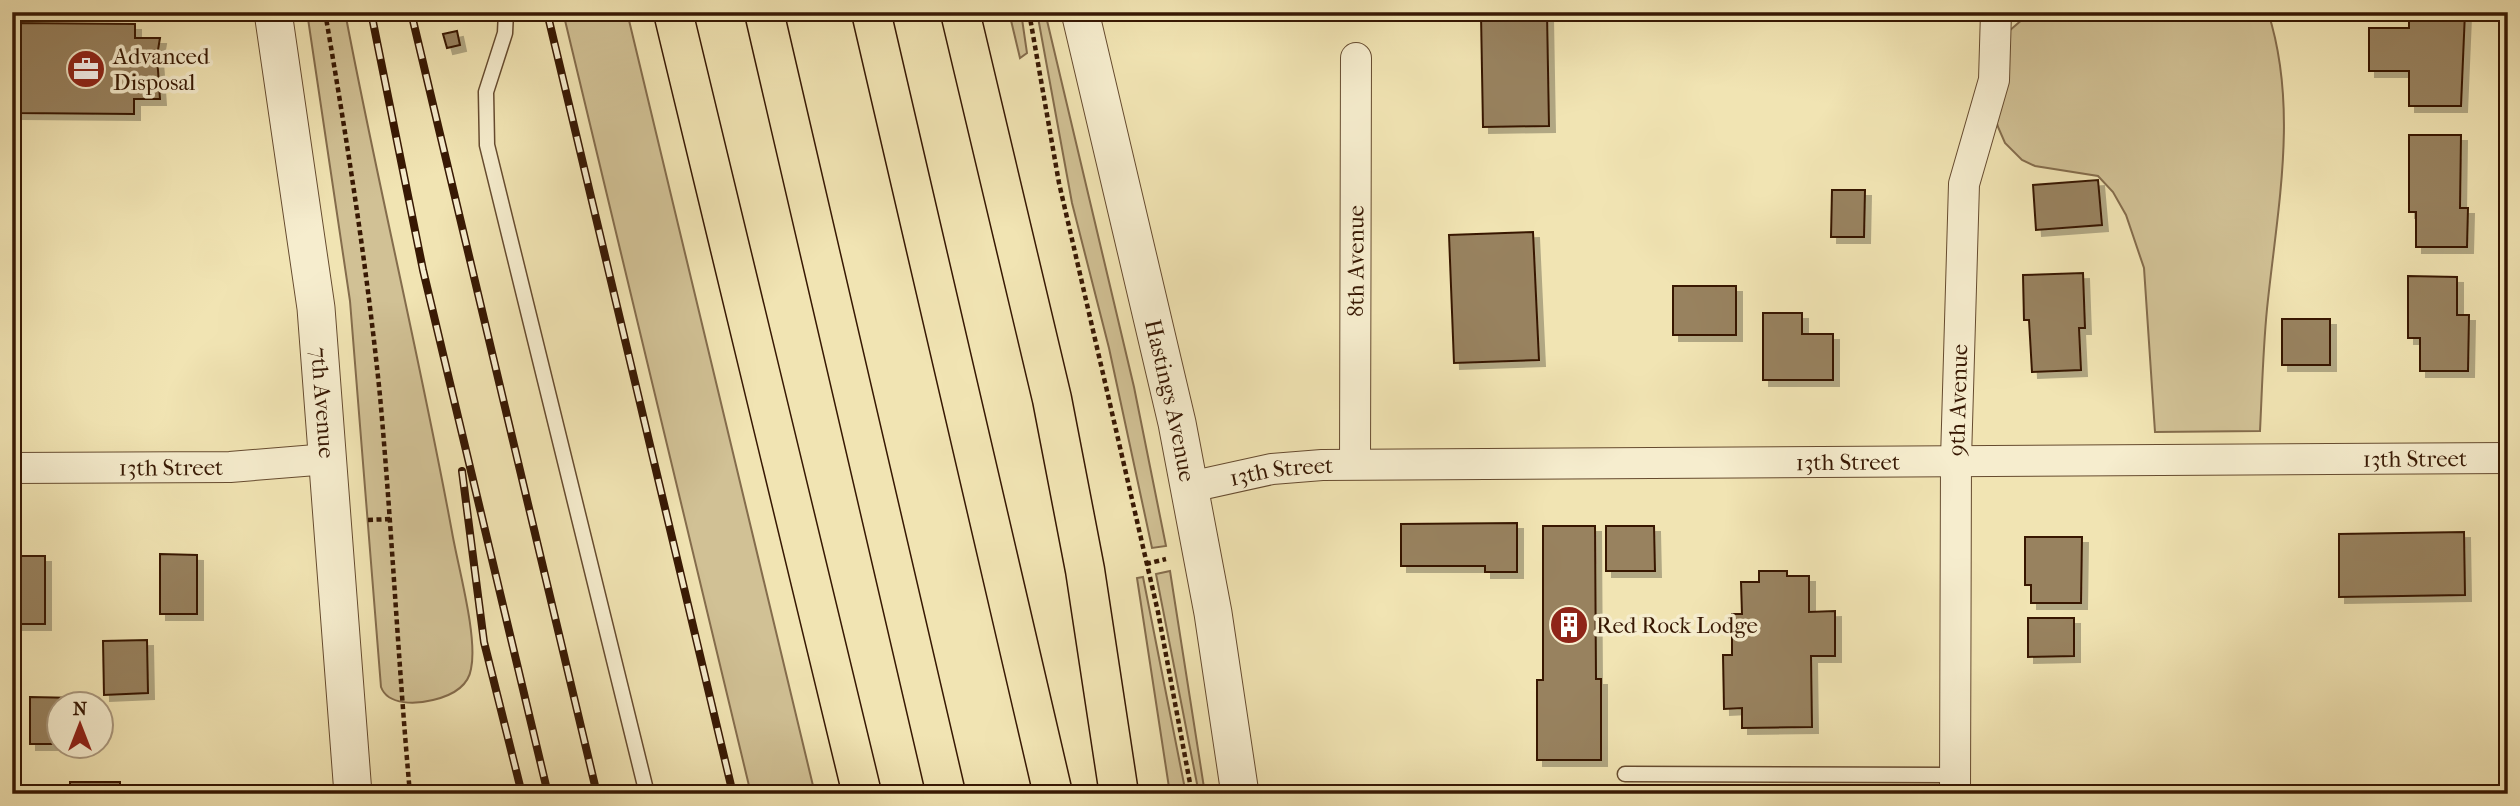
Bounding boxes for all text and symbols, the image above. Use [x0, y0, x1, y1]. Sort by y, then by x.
place label: Advanced Disposal [112, 43, 210, 96]
office icon: Advanced Disposal [65, 48, 107, 90]
street label: 8th Avenue [1342, 205, 1369, 317]
street label: Hastings Avenue [1139, 317, 1201, 484]
street label: 9th Avenue [1943, 343, 1973, 457]
street label: 7th Avenue [306, 346, 341, 459]
street label: 13th Street [2363, 445, 2467, 472]
street label: 13th Street [1796, 448, 1900, 476]
street label: 13th Street [1227, 451, 1333, 491]
street label: 13th Street [119, 454, 223, 481]
building icon: Red Rock Lodge [1548, 604, 1590, 646]
place label: Red Rock Lodge [1596, 612, 1758, 639]
north arrow [46, 690, 116, 760]
text: N [73, 698, 88, 720]

